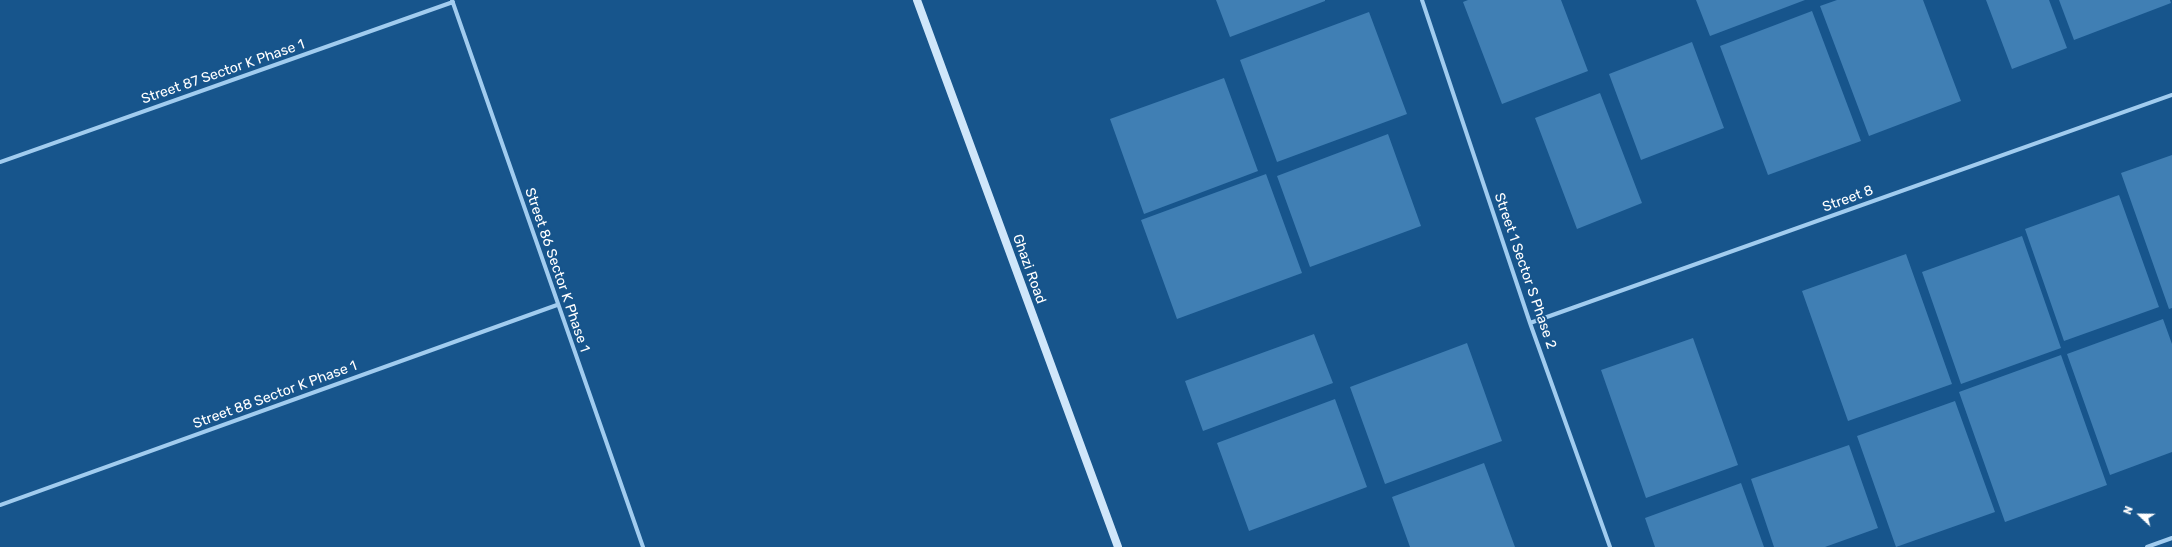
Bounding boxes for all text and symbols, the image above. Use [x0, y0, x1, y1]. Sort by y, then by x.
street label: Street 87 Sector K Phase 1 [139, 36, 307, 108]
street label: Street 8 [1820, 182, 1876, 216]
street label: Street 86 Sector K Phase 1 [521, 186, 593, 354]
street label: Street 1 Sector S Phase 2 [1490, 191, 1560, 351]
street label: Ghazi Road [1009, 232, 1049, 306]
street label: Street 88 Sector K Phase 1 [191, 357, 359, 433]
north arrow [2120, 495, 2160, 535]
text: N [2121, 504, 2136, 516]

